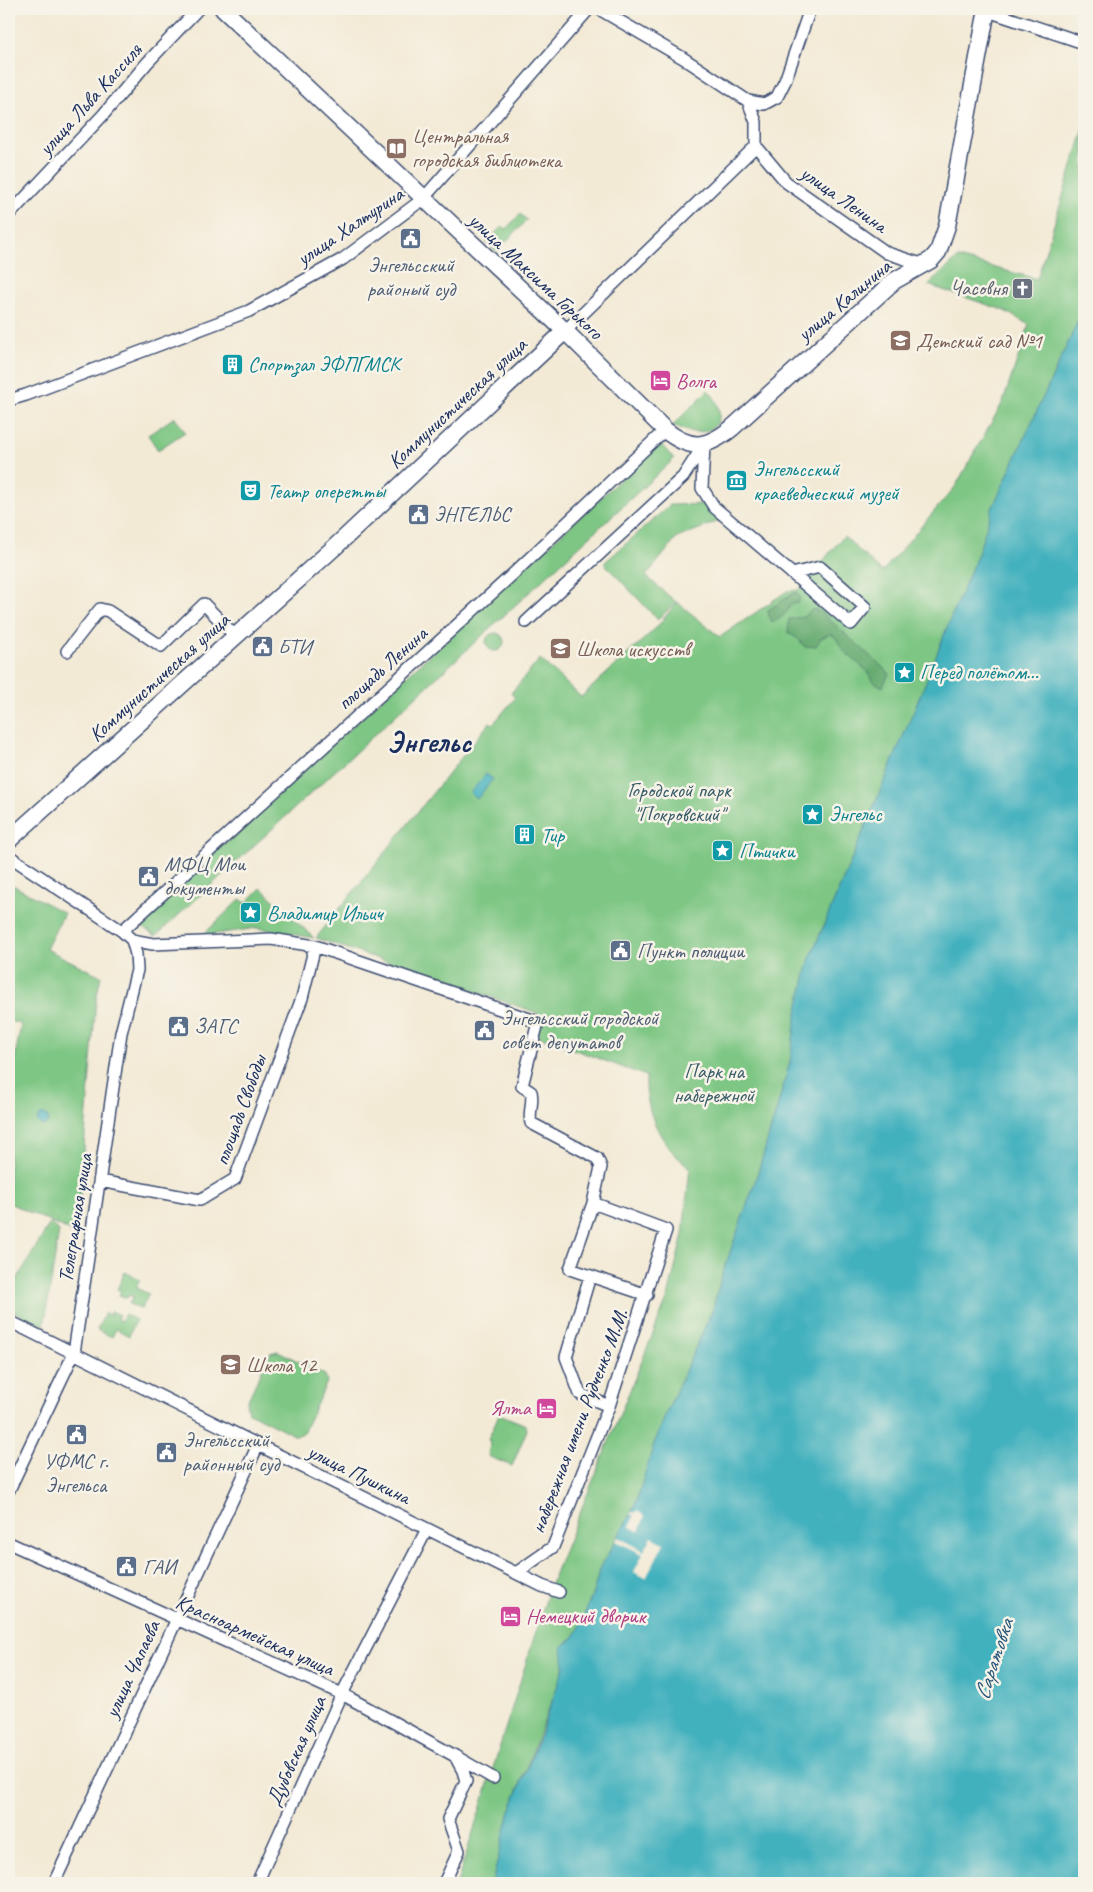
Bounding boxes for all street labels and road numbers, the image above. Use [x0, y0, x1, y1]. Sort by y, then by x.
street label: улица Льва Кассиля [31, 36, 148, 162]
street label: улица Ленина [794, 159, 894, 240]
street label: улица Халтурина [290, 180, 410, 272]
street label: улица Максима Горького [462, 206, 610, 346]
street label: улица Калинина [790, 252, 898, 348]
street label: Коммунистическая улица [382, 331, 533, 474]
street label: Коммунистическая улица [83, 606, 236, 747]
street label: площадь Ленина [331, 620, 434, 715]
street label: площадь Свободы [208, 1049, 273, 1169]
street label: Телеграфная улица [52, 1150, 98, 1284]
street label: набережная имени Рудченко М.М. [524, 1304, 634, 1537]
street label: улица Пушкина [302, 1437, 417, 1511]
street label: Красноармейская улица [172, 1588, 340, 1682]
street label: улица Чапаева [97, 1615, 167, 1724]
street label: Дубовская улица [260, 1690, 333, 1810]

